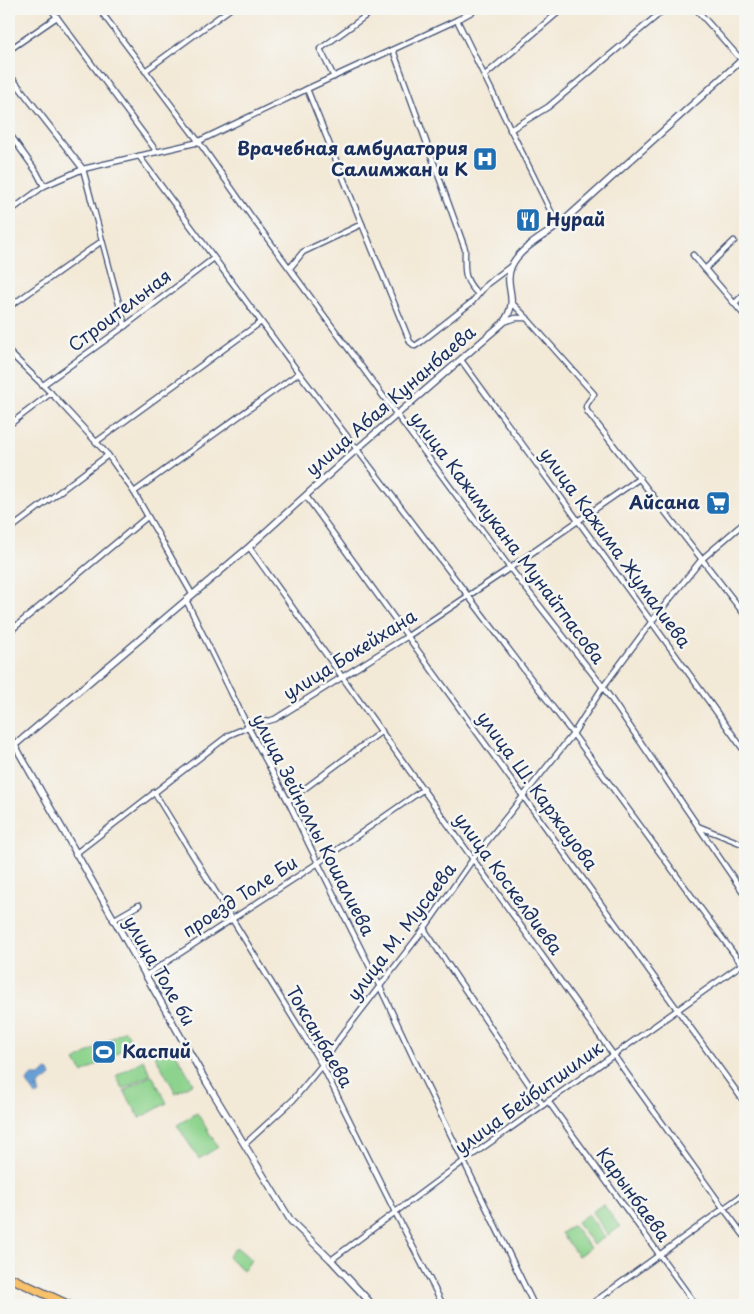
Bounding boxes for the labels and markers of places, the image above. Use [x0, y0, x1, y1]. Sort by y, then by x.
place label: Врачебная амбулатория Салимжан и К [237, 134, 469, 182]
hospital icon: Врачебная амбулатория Салимжан и К [472, 146, 498, 172]
place label: Нурай [546, 205, 605, 232]
restaurant icon: Нурай [515, 207, 541, 233]
place label: Айсана [628, 488, 700, 515]
supermarket icon: Айсана [705, 490, 731, 516]
place label: Каспий [122, 1037, 191, 1064]
sports icon: Каспий [91, 1039, 117, 1065]

